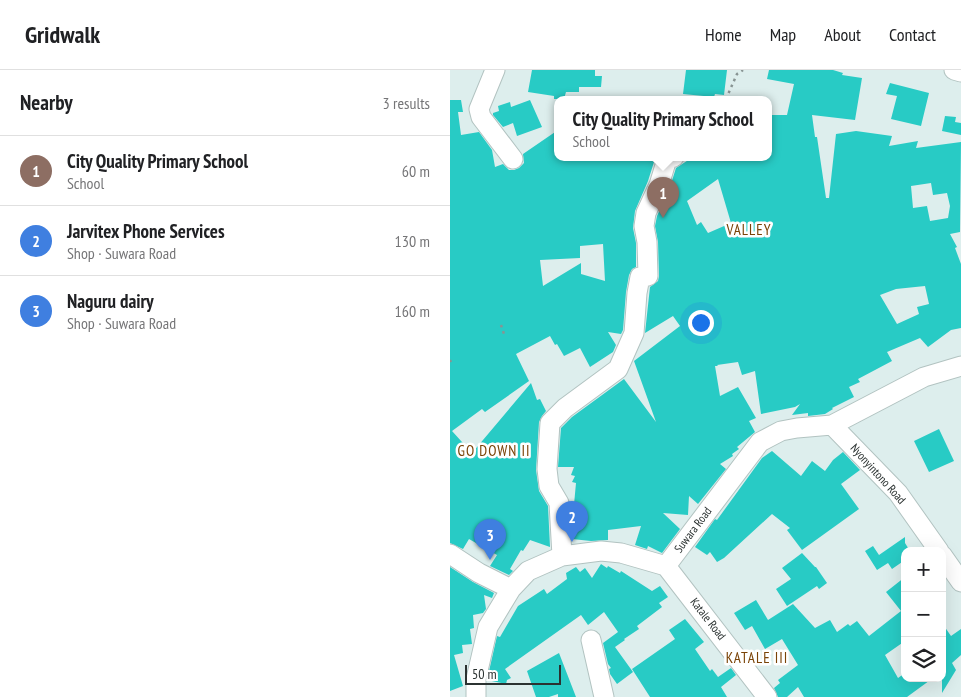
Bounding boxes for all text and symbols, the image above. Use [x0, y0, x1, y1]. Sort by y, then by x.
text: Gridwalk [25, 19, 100, 50]
text: Home [705, 23, 742, 46]
text: Map [770, 23, 796, 46]
text: About [824, 23, 861, 46]
text: Contact [889, 23, 936, 46]
text: Nearby [20, 89, 73, 116]
text: 3 results [383, 93, 430, 113]
popup [554, 96, 772, 161]
text: City Quality Primary School [572, 107, 754, 131]
text: School [572, 131, 610, 151]
text: City Quality Primary School [67, 149, 248, 173]
text: 1 [32, 161, 40, 181]
text: 60 m [402, 161, 430, 181]
text: School [67, 173, 104, 193]
pin: 1 [647, 177, 679, 218]
text: Jarvitex Phone Services [67, 219, 225, 243]
district label: VALLEY [725, 220, 772, 239]
text: 2 [32, 231, 40, 251]
text: 130 m [395, 231, 430, 251]
text: Shop · Suwara Road [67, 243, 176, 263]
text: Naguru dairy [67, 289, 154, 313]
text: 3 [32, 301, 40, 321]
text: 160 m [395, 301, 430, 321]
your location [688, 310, 714, 336]
text: Shop · Suwara Road [67, 313, 176, 333]
district label: GO DOWN II [458, 441, 530, 460]
street label: Nyonyintono Road [847, 441, 909, 507]
pin: 2 [556, 501, 588, 542]
street label: Suwara Road [671, 504, 715, 556]
pin: 3 [474, 519, 506, 560]
map controls [901, 547, 946, 682]
button: + [901, 547, 946, 592]
button: − [901, 592, 946, 637]
street label: Katale Road [687, 595, 729, 643]
button: layers [901, 637, 946, 682]
district label: KATALE III [726, 648, 788, 667]
scale bar [465, 662, 561, 685]
text: 50 m [472, 665, 497, 683]

